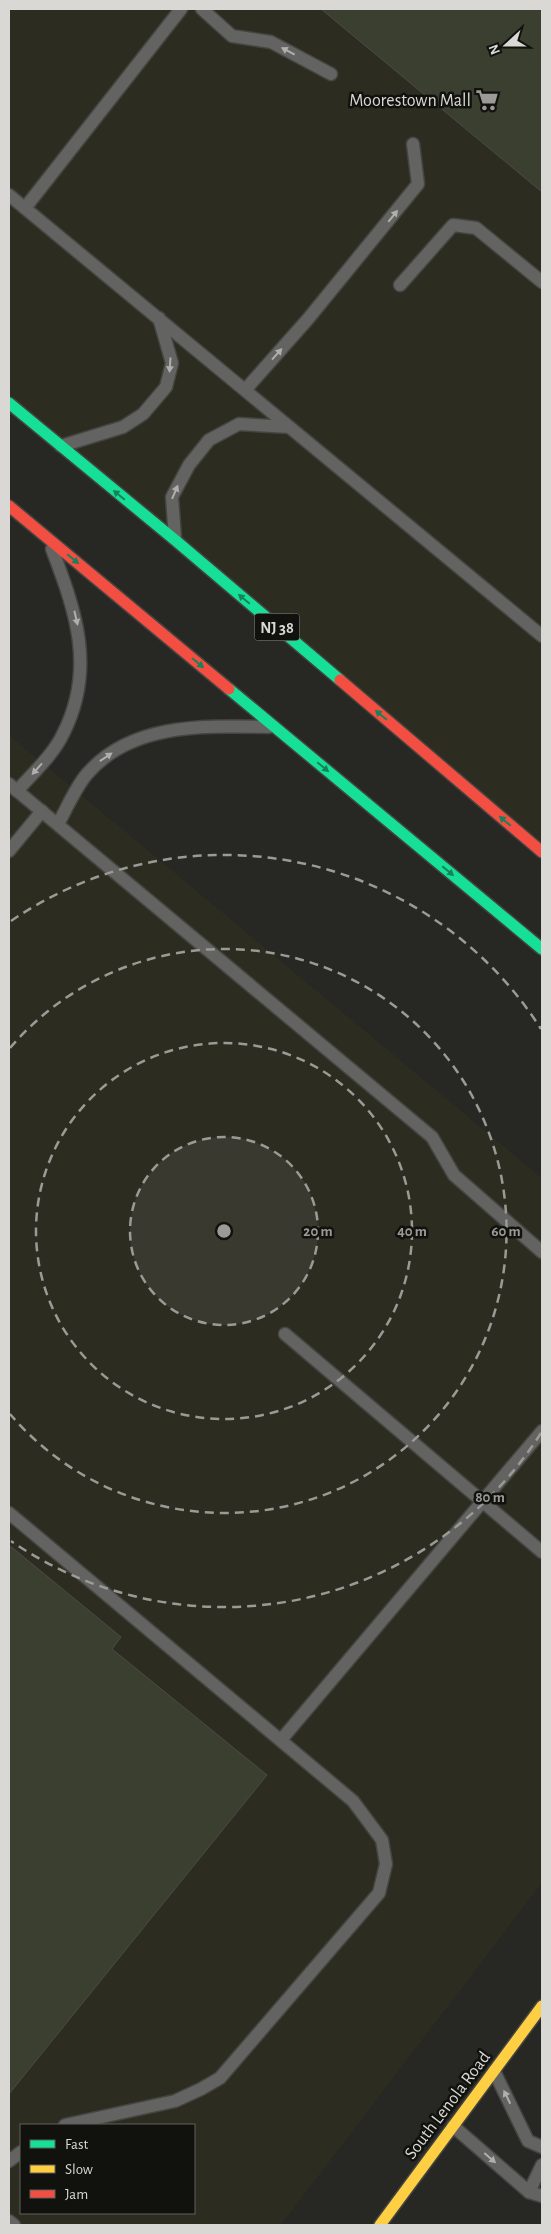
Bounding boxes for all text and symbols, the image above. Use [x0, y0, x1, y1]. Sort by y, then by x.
north arrow [481, 20, 531, 70]
text: N [487, 42, 503, 56]
one-way arrow [281, 47, 296, 55]
supermarket icon: Moorestown Mall [474, 87, 500, 113]
place label: Moorestown Mall [349, 92, 471, 110]
one-way arrow [387, 209, 398, 222]
one-way arrow [271, 348, 283, 360]
one-way arrow [165, 358, 173, 374]
one-way arrow [171, 485, 180, 500]
one-way arrow [113, 489, 126, 500]
one-way arrow [66, 554, 79, 565]
one-way arrow [238, 594, 250, 605]
one-way arrow [72, 611, 80, 626]
road number: NJ 38 [254, 614, 300, 640]
one-way arrow [191, 658, 204, 669]
one-way arrow [375, 710, 388, 721]
one-way arrow [99, 752, 113, 762]
one-way arrow [317, 761, 329, 772]
one-way arrow [31, 762, 43, 774]
one-way arrow [499, 815, 512, 826]
one-way arrow [442, 865, 454, 876]
centre of rings [215, 1222, 233, 1240]
text: 20 m [303, 1224, 333, 1239]
text: 40 m [397, 1224, 427, 1239]
text: 60 m [491, 1224, 521, 1239]
text: 80 m [475, 1490, 505, 1505]
street label: South Lenola Road [402, 2049, 494, 2163]
one-way arrow [503, 2090, 511, 2105]
legend [20, 2124, 195, 2214]
text: Fast [65, 2137, 89, 2152]
one-way arrow [483, 2153, 496, 2164]
text: Slow [65, 2162, 93, 2177]
text: Jam [65, 2187, 88, 2202]

